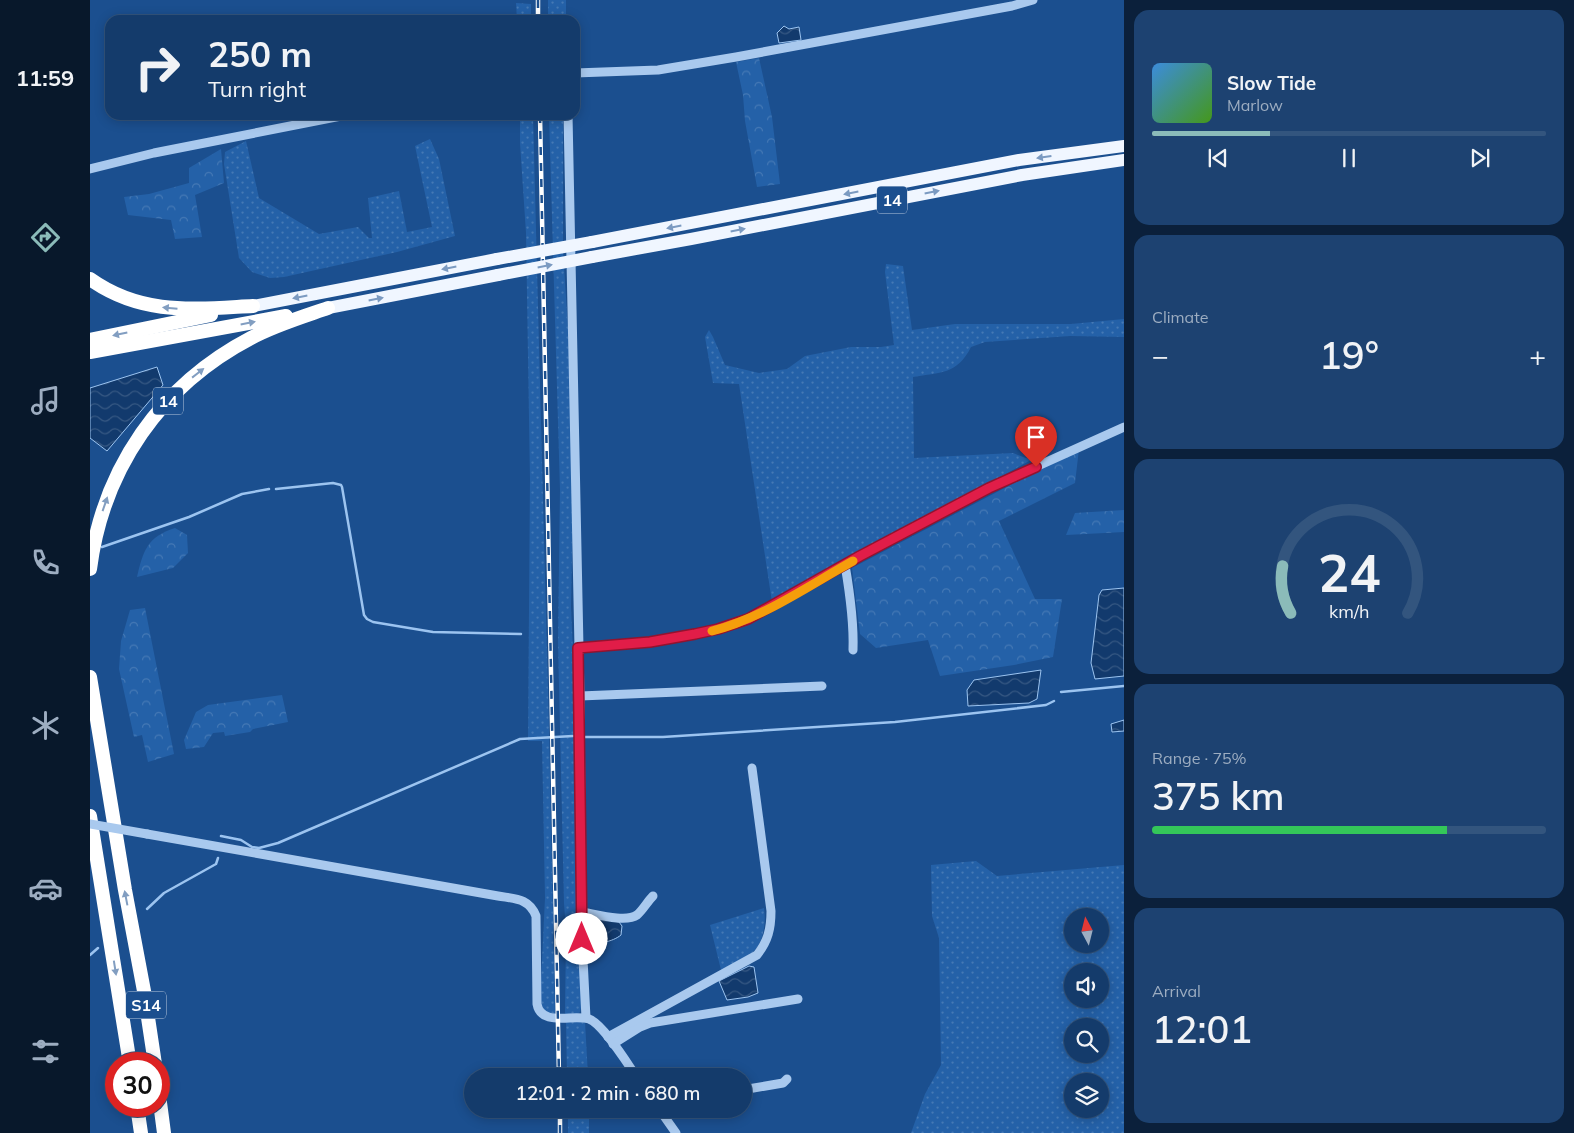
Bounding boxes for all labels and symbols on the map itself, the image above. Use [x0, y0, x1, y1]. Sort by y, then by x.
one-way arrow [1036, 153, 1052, 161]
road number: 14 [877, 186, 907, 214]
one-way arrow [925, 187, 941, 195]
one-way arrow [843, 189, 858, 197]
one-way arrow [665, 223, 681, 231]
one-way arrow [731, 226, 746, 234]
one-way arrow [537, 262, 552, 270]
one-way arrow [442, 264, 457, 272]
one-way arrow [292, 293, 308, 301]
one-way arrow [369, 295, 384, 303]
one-way arrow [161, 304, 177, 312]
one-way arrow [240, 319, 256, 327]
one-way arrow [112, 330, 128, 338]
one-way arrow [191, 368, 204, 379]
road number: 14 [153, 388, 183, 414]
pin [1015, 416, 1057, 467]
one-way arrow [101, 496, 109, 511]
one-way arrow [122, 890, 130, 906]
north arrow [1064, 908, 1109, 952]
position arrow [555, 912, 607, 964]
one-way arrow [111, 960, 119, 976]
road number: S14 [126, 992, 166, 1018]
speed limit sign: 30 [105, 1052, 170, 1117]

